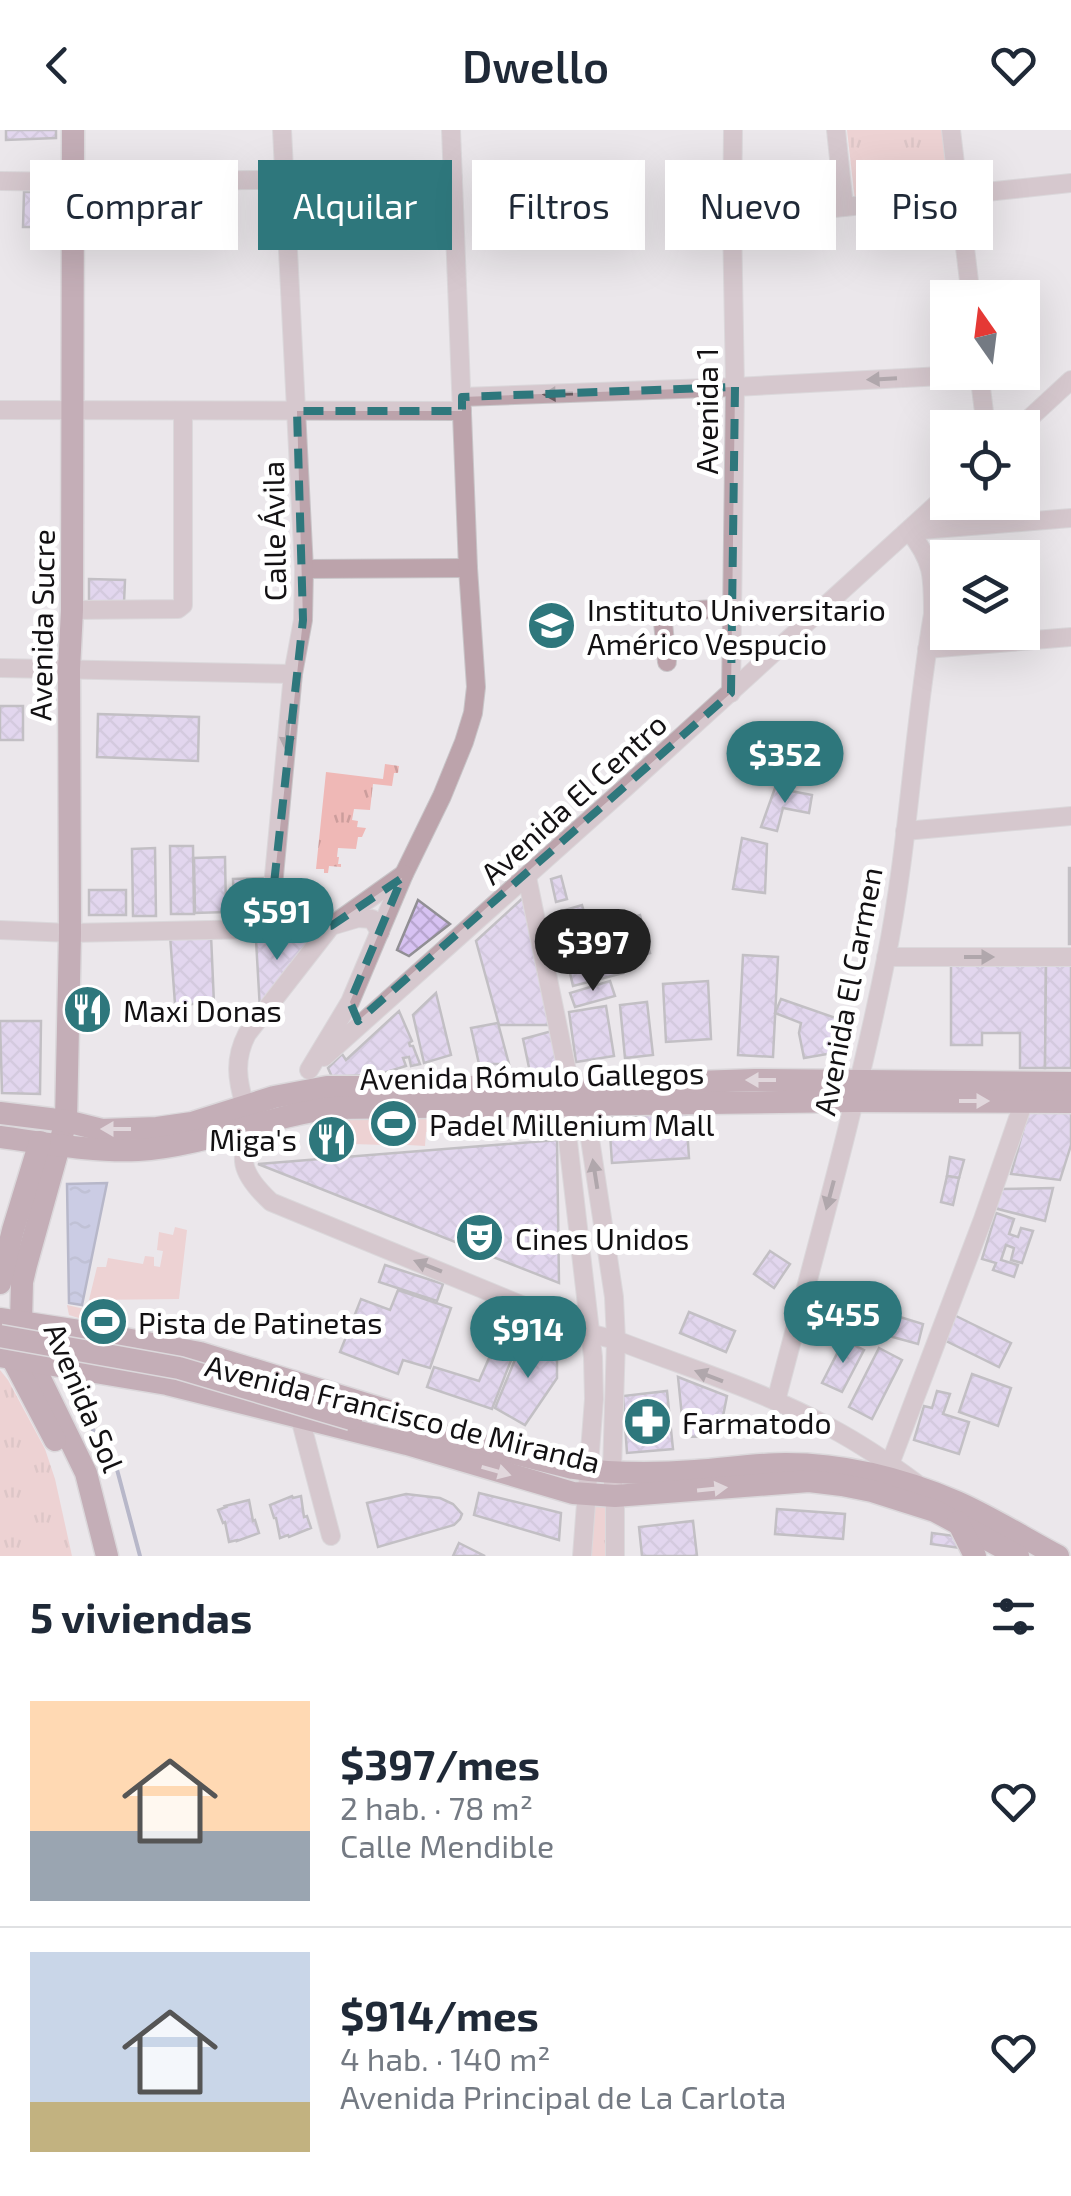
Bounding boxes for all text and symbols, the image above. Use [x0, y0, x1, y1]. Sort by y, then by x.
icon: back [30, 38, 85, 93]
text: Dwello [462, 38, 609, 92]
icon: heart [986, 38, 1041, 93]
chip: Comprar [30, 160, 238, 250]
chip: Alquilar [258, 160, 452, 250]
chip: Filtros [472, 160, 645, 250]
chip: Nuevo [665, 160, 836, 250]
chip: Piso [856, 160, 993, 250]
north arrow [930, 280, 1040, 390]
map controls [930, 280, 1040, 650]
street label: Avenida 1 [688, 347, 724, 475]
one-way arrow [866, 371, 898, 387]
one-way arrow [541, 386, 573, 402]
button: locate [930, 410, 1040, 520]
street label: Calle Ávila [254, 461, 292, 601]
street label: Avenida Sucre [21, 529, 61, 721]
button: layers [930, 540, 1040, 650]
place label: Instituto Universitario Américo Vespucio [587, 591, 886, 661]
school or university icon: Instituto Universitario Américo Vespucio [526, 600, 578, 652]
street label: Avenida El Centro [473, 705, 673, 891]
one-way arrow [279, 720, 295, 752]
pin: $352 [726, 721, 844, 806]
text: $352 [749, 734, 821, 772]
street label: Avenida El Carmen [805, 864, 889, 1118]
pin: $591 [218, 878, 336, 963]
text: $591 [243, 891, 311, 929]
pin: $397 [534, 909, 652, 994]
text: $397 [557, 922, 629, 960]
one-way arrow [963, 949, 995, 965]
restaurant icon: Maxi Donas [62, 984, 114, 1036]
place label: Maxi Donas [123, 992, 282, 1028]
street label: Avenida Rómulo Gallegos [359, 1054, 705, 1096]
one-way arrow [744, 1073, 776, 1089]
one-way arrow [959, 1093, 991, 1109]
sports icon: Padel Millenium Mall [368, 1098, 420, 1150]
place label: Padel Millenium Mall [429, 1106, 715, 1142]
restaurant icon: Miga's [306, 1113, 358, 1165]
one-way arrow [100, 1121, 132, 1137]
place label: Miga's [209, 1121, 297, 1157]
one-way arrow [587, 1158, 602, 1190]
one-way arrow [822, 1180, 837, 1211]
theatre icon: Cines Unidos [454, 1212, 506, 1264]
place label: Cines Unidos [515, 1220, 689, 1256]
one-way arrow [412, 1258, 442, 1274]
pin: $455 [784, 1281, 902, 1366]
text: $455 [806, 1294, 880, 1332]
sports icon: Pista de Patinetas [77, 1296, 129, 1348]
pin: $914 [469, 1296, 587, 1381]
place label: Pista de Patinetas [138, 1304, 383, 1340]
text: $914 [492, 1309, 564, 1347]
street label: Avenida Sol [38, 1317, 132, 1477]
street label: Avenida Francisco de Miranda [202, 1346, 604, 1480]
one-way arrow [693, 1368, 723, 1383]
pharmacy icon: Farmatodo [621, 1396, 673, 1448]
place label: Farmatodo [682, 1404, 831, 1440]
one-way arrow [481, 1464, 511, 1479]
one-way arrow [697, 1481, 728, 1497]
icon: filters [986, 1589, 1041, 1644]
text: 5 viviendas [30, 1591, 252, 1641]
text: $397/mes [340, 1738, 540, 1788]
icon: home [110, 1741, 230, 1861]
icon: heart [986, 1774, 1041, 1829]
text: 2 hab. · 78 m² [340, 1788, 533, 1826]
text: Calle Mendible [340, 1826, 554, 1864]
text: $914/mes [340, 1989, 539, 2039]
icon: home [110, 1992, 230, 2112]
icon: heart [986, 2025, 1041, 2080]
text: 4 hab. · 140 m² [340, 2039, 551, 2077]
text: Avenida Principal de La Carlota [340, 2077, 786, 2115]

